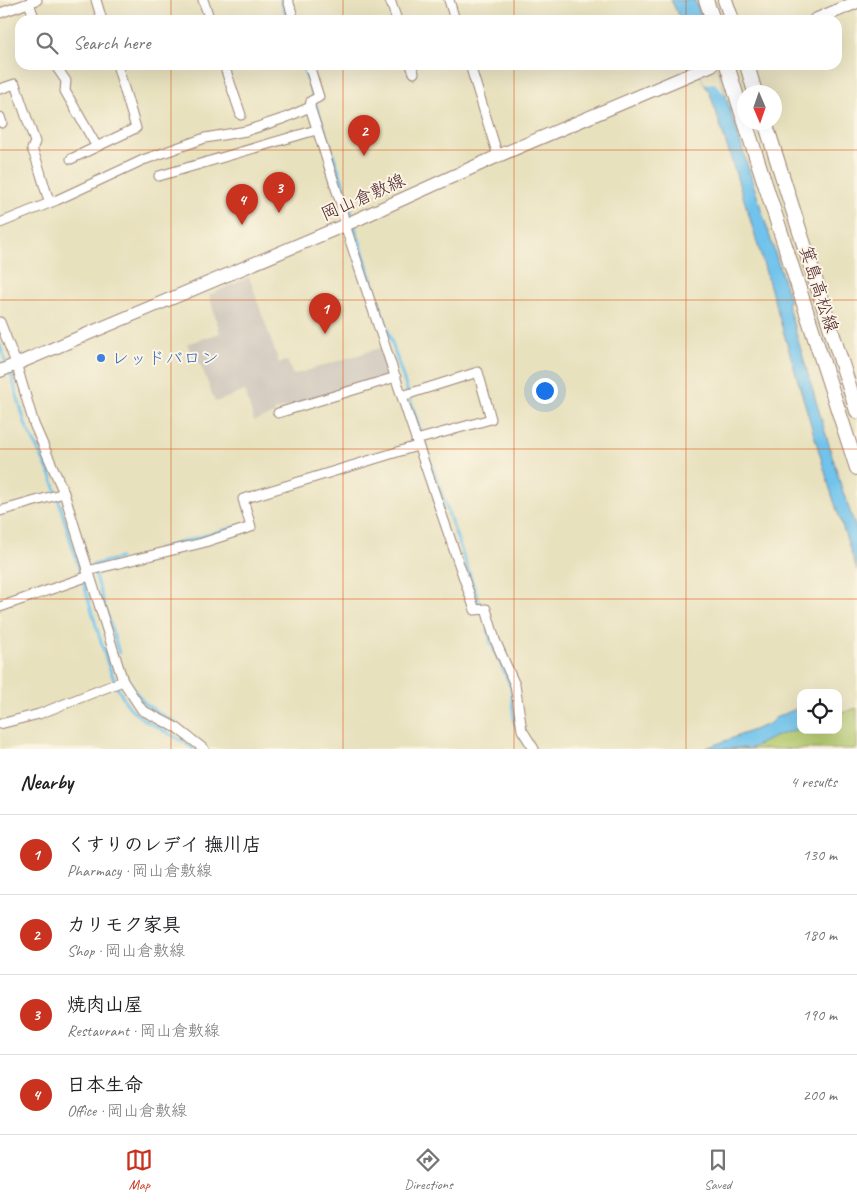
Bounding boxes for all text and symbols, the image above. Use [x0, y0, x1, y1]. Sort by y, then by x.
search box [15, 15, 842, 70]
icon: search [33, 29, 61, 57]
text: Search here [73, 31, 150, 55]
north arrow [737, 85, 782, 130]
pin: 2 [348, 115, 380, 156]
street label: 岡山倉敷線 [317, 169, 409, 225]
pin: 3 [263, 172, 295, 213]
pin: 4 [226, 184, 258, 225]
street label: 箕島高松線 [795, 243, 843, 335]
pin: 1 [309, 293, 341, 334]
place label: レッドバロン [111, 347, 219, 369]
marker: レッドバロン [95, 352, 107, 364]
your location [532, 378, 558, 404]
map controls [797, 689, 842, 734]
button: locate [797, 689, 842, 734]
text: Nearby [20, 769, 73, 795]
text: 4 results [790, 772, 837, 792]
text: くすりのレデイ 撫川店 [67, 833, 261, 857]
text: 1 [32, 845, 40, 865]
text: 130 m [803, 845, 837, 865]
text: Pharmacy · 岡山倉敷線 [67, 861, 212, 881]
text: カリモク家具 [67, 913, 181, 937]
text: 2 [32, 925, 40, 945]
text: 180 m [803, 925, 837, 945]
text: Shop · 岡山倉敷線 [67, 941, 185, 961]
text: 焼肉山屋 [67, 993, 143, 1017]
text: 3 [32, 1005, 40, 1025]
text: 190 m [803, 1005, 837, 1025]
text: Restaurant · 岡山倉敷線 [67, 1021, 220, 1041]
text: 日本生命 [67, 1073, 143, 1097]
text: 4 [32, 1085, 40, 1105]
text: 200 m [803, 1085, 837, 1105]
text: Office · 岡山倉敷線 [67, 1101, 187, 1121]
tab: Map [125, 1146, 153, 1193]
tab: Directions [404, 1146, 453, 1193]
tab: Saved [704, 1146, 732, 1193]

